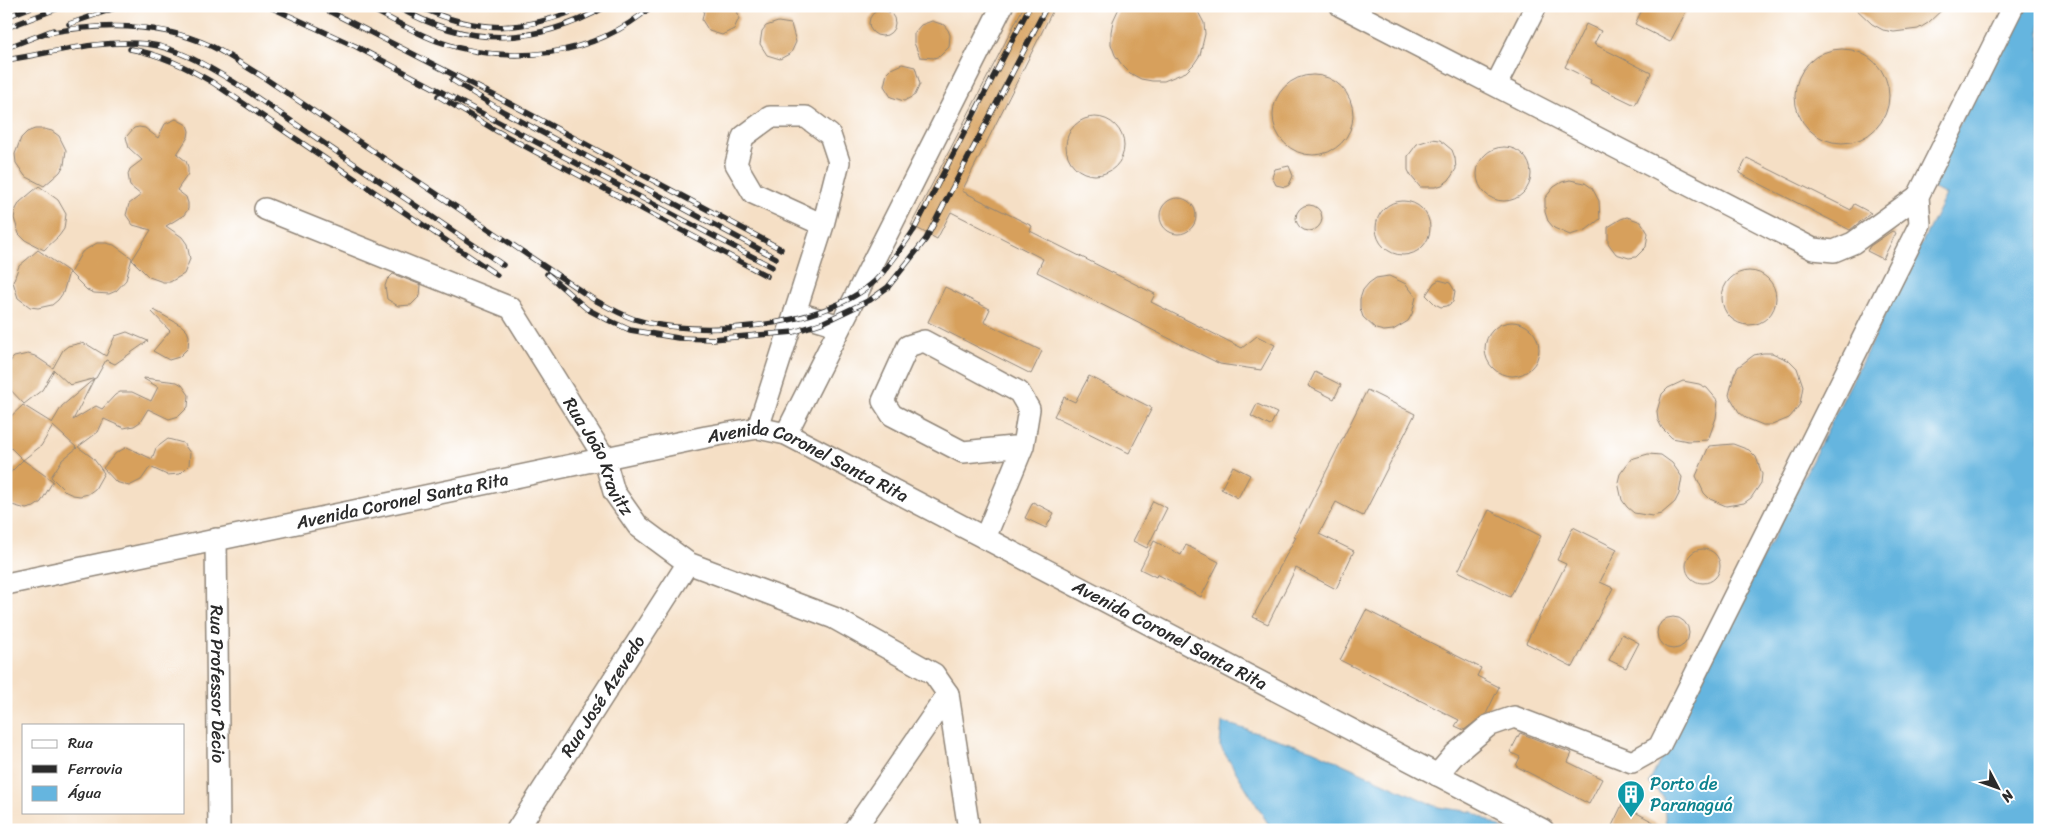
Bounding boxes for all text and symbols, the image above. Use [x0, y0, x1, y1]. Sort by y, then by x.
street label: Rua João Kravitz [554, 391, 642, 523]
street label: Avenida Coronel Santa Rita [704, 412, 914, 511]
street label: Avenida Coronel Santa Rita [292, 463, 512, 539]
street label: Avenida Coronel Santa Rita [1066, 570, 1273, 699]
street label: Rua Professor Décio [201, 605, 234, 763]
street label: Rua José Azevedo [552, 629, 654, 764]
legend [22, 724, 185, 814]
text: Rua [68, 730, 93, 756]
text: Ferrovia [68, 756, 123, 782]
north arrow [1974, 764, 2024, 814]
place label: Porto de Paranaguá [1650, 768, 1733, 821]
building icon: Porto de Paranaguá [1616, 779, 1646, 818]
text: Água [67, 780, 101, 806]
text: N [1995, 784, 2021, 808]

